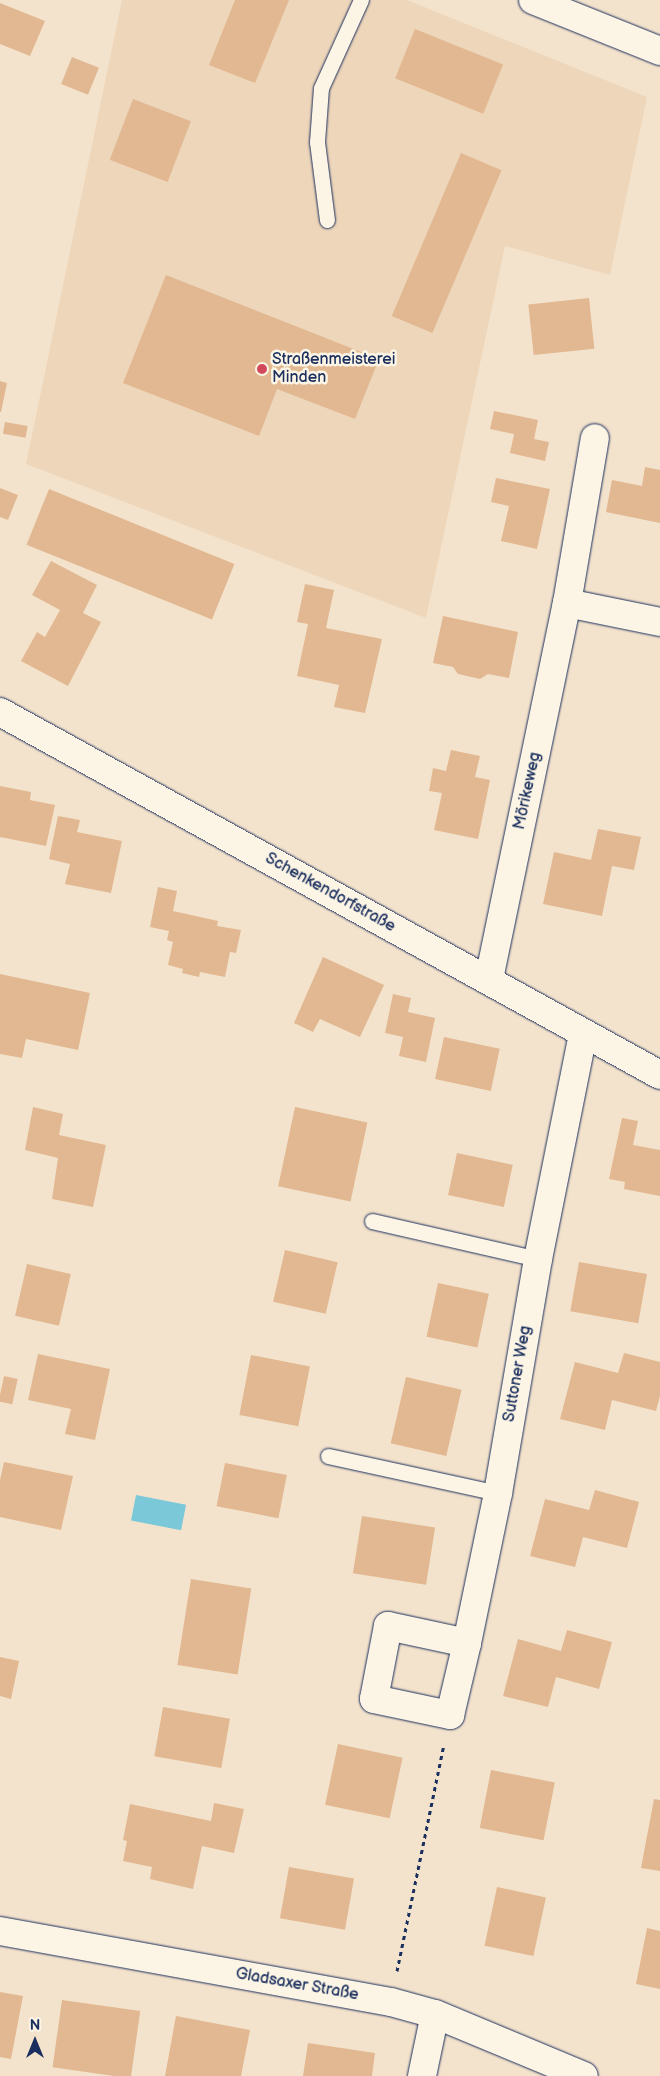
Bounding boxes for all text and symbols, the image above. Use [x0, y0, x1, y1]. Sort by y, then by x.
place label: Straßenmeisterei Minden [272, 350, 396, 388]
marker: Straßenmeisterei Minden [256, 363, 268, 375]
street label: Mörikeweg [510, 750, 546, 832]
street label: Schenkendorfstraße [262, 849, 398, 937]
street label: Suttoner Weg [500, 1324, 536, 1424]
street label: Gladsaxer Straße [234, 1965, 360, 2005]
north arrow [10, 2016, 60, 2066]
text: N [30, 2017, 40, 2034]

